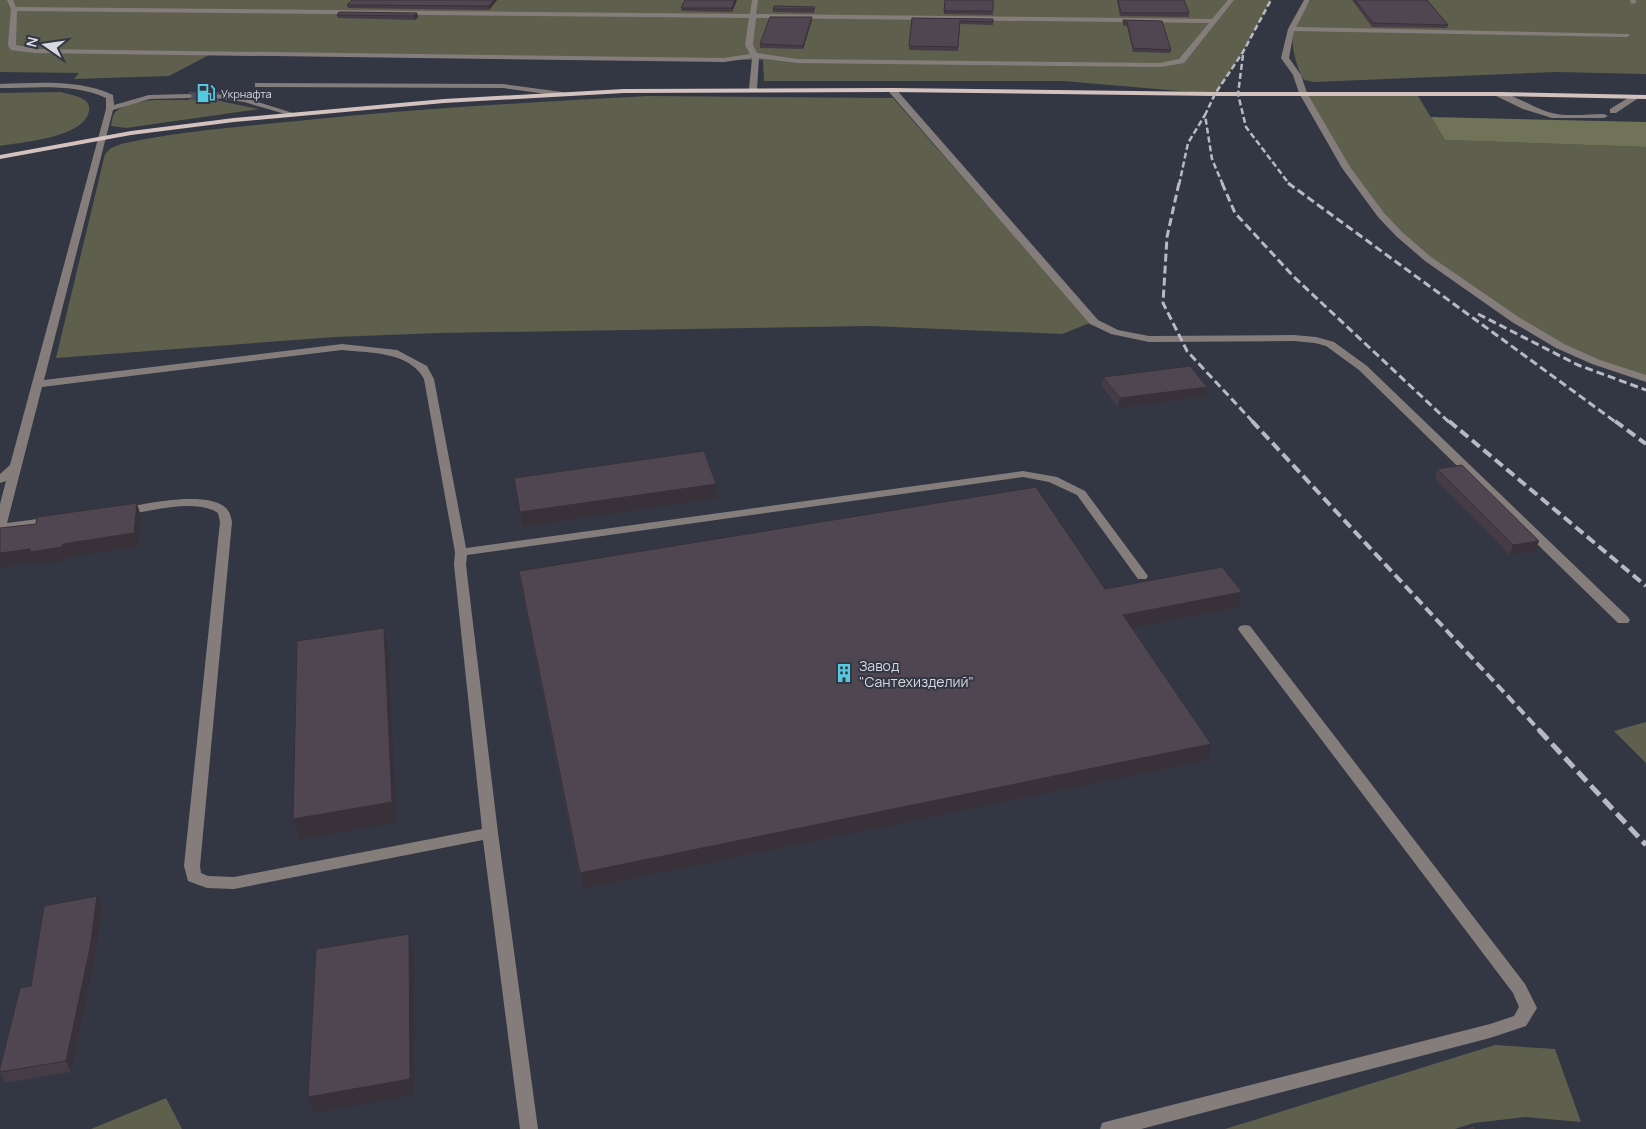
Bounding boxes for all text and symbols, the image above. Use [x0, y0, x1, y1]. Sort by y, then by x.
north arrow [20, 20, 70, 70]
text: N [21, 35, 42, 49]
fuel station icon: Укрнафта [195, 82, 217, 104]
place label: Укрнафта [221, 86, 272, 101]
place label: Завод "Сантехизделий" [859, 656, 974, 691]
building icon: Завод "Сантехизделий" [833, 662, 855, 684]

